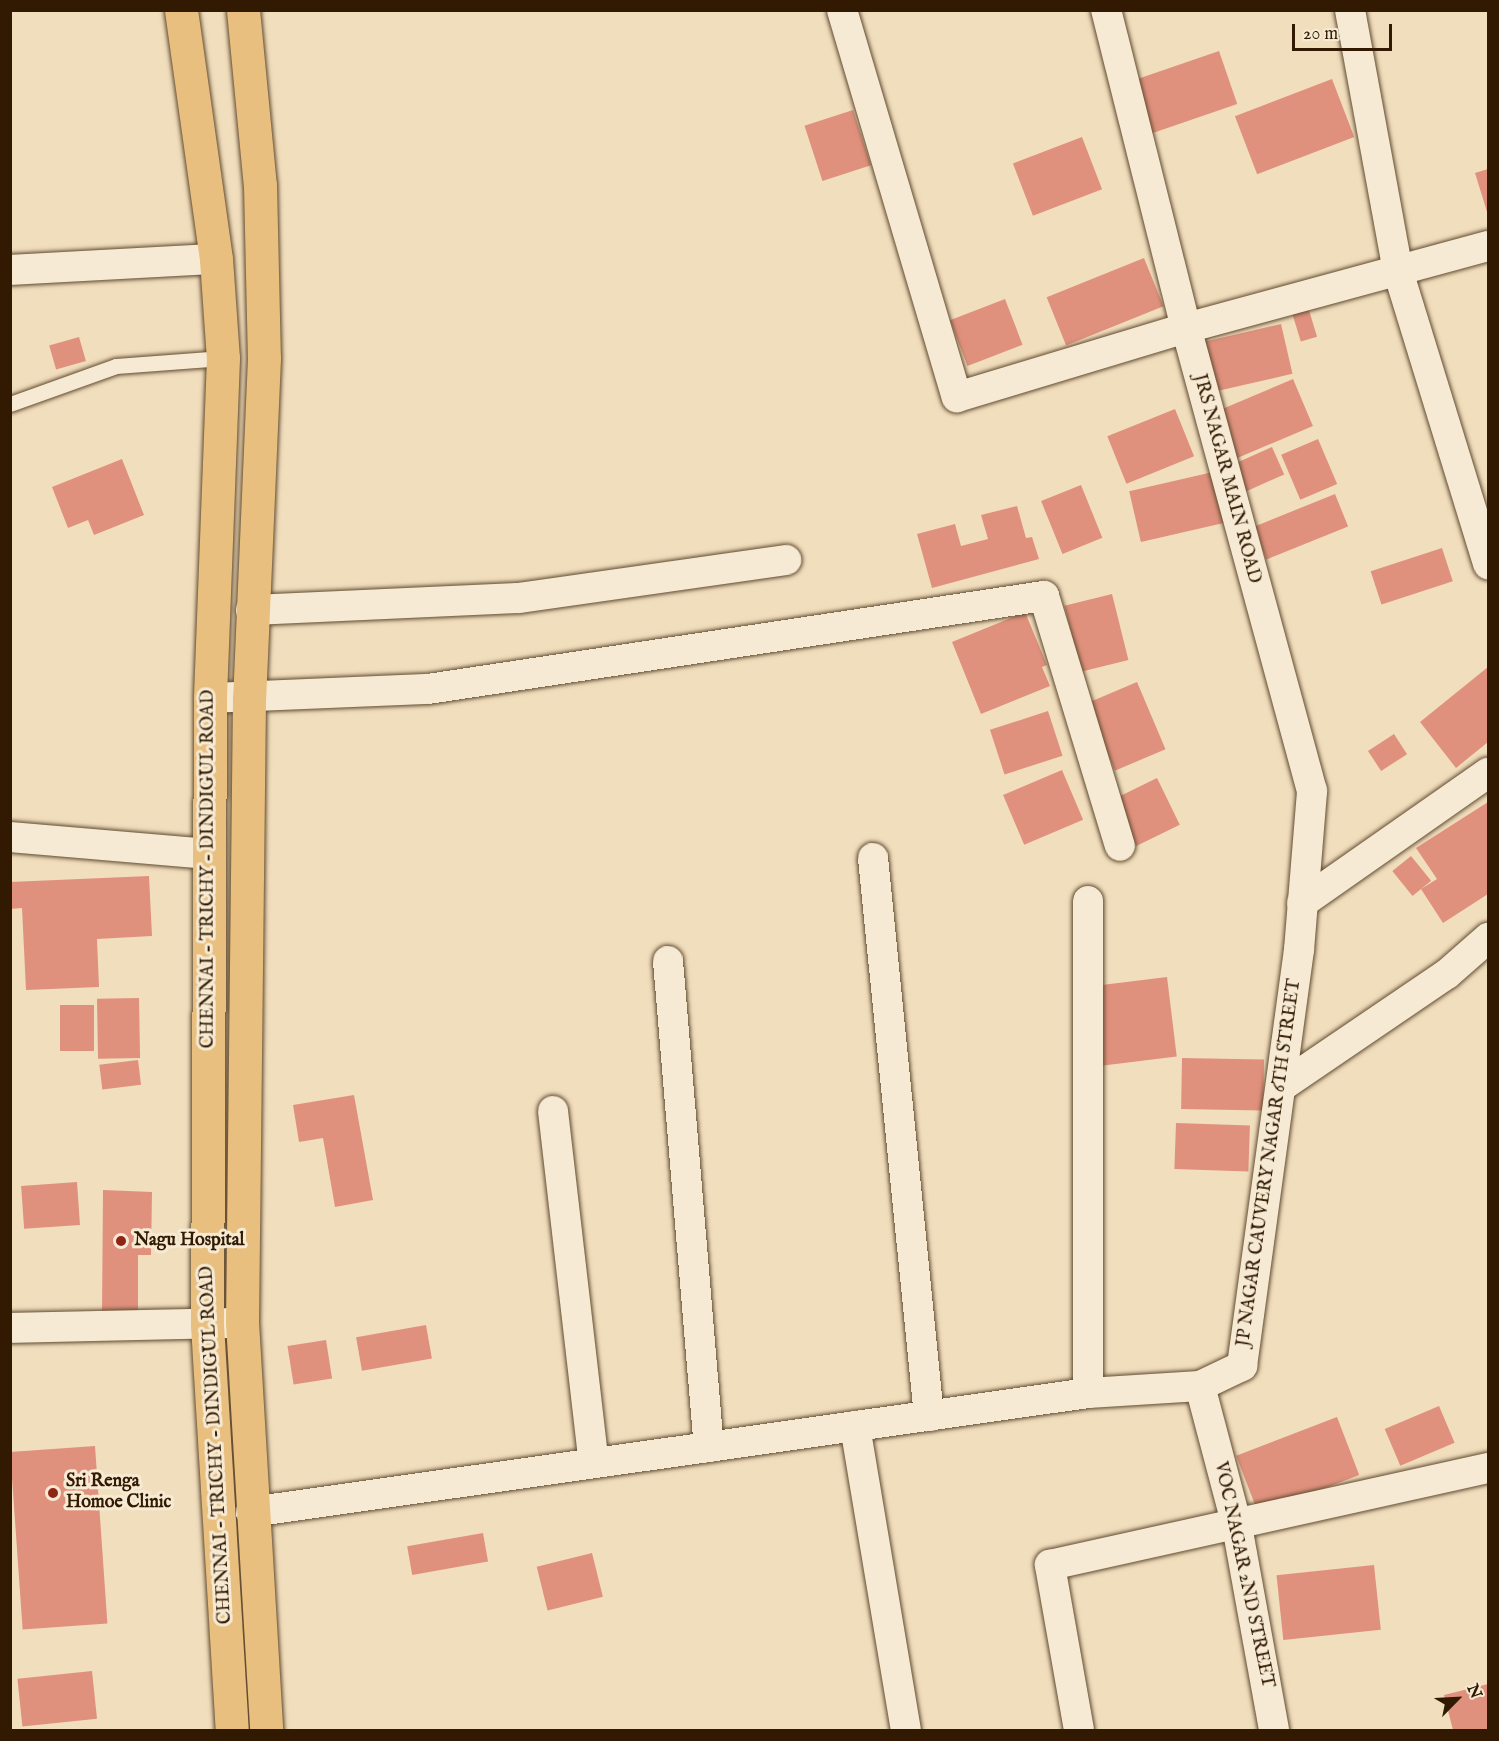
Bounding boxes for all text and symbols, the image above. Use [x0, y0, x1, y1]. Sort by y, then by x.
scale bar [1295, 12, 1396, 50]
text: 20 m [1303, 23, 1338, 46]
street label: JRS NAGAR MAIN ROAD [1188, 372, 1264, 586]
street label: CHENNAI - TRICHY - DINDIGUL ROAD [198, 690, 220, 1048]
street label: JP NAGAR CAUVERY NAGAR 6TH STREET [1233, 978, 1307, 1348]
place label: Nagu Hospital [134, 1230, 244, 1252]
marker: Nagu Hospital [112, 1232, 130, 1250]
street label: CHENNAI - TRICHY - DINDIGUL ROAD [197, 1265, 237, 1625]
street label: VOC NAGAR 2ND STREET [1208, 1460, 1278, 1690]
place label: Sri Renga Homoe Clinic [66, 1472, 171, 1514]
marker: Sri Renga Homoe Clinic [44, 1484, 62, 1502]
north arrow [1427, 1669, 1487, 1729]
text: N [1461, 1681, 1485, 1702]

